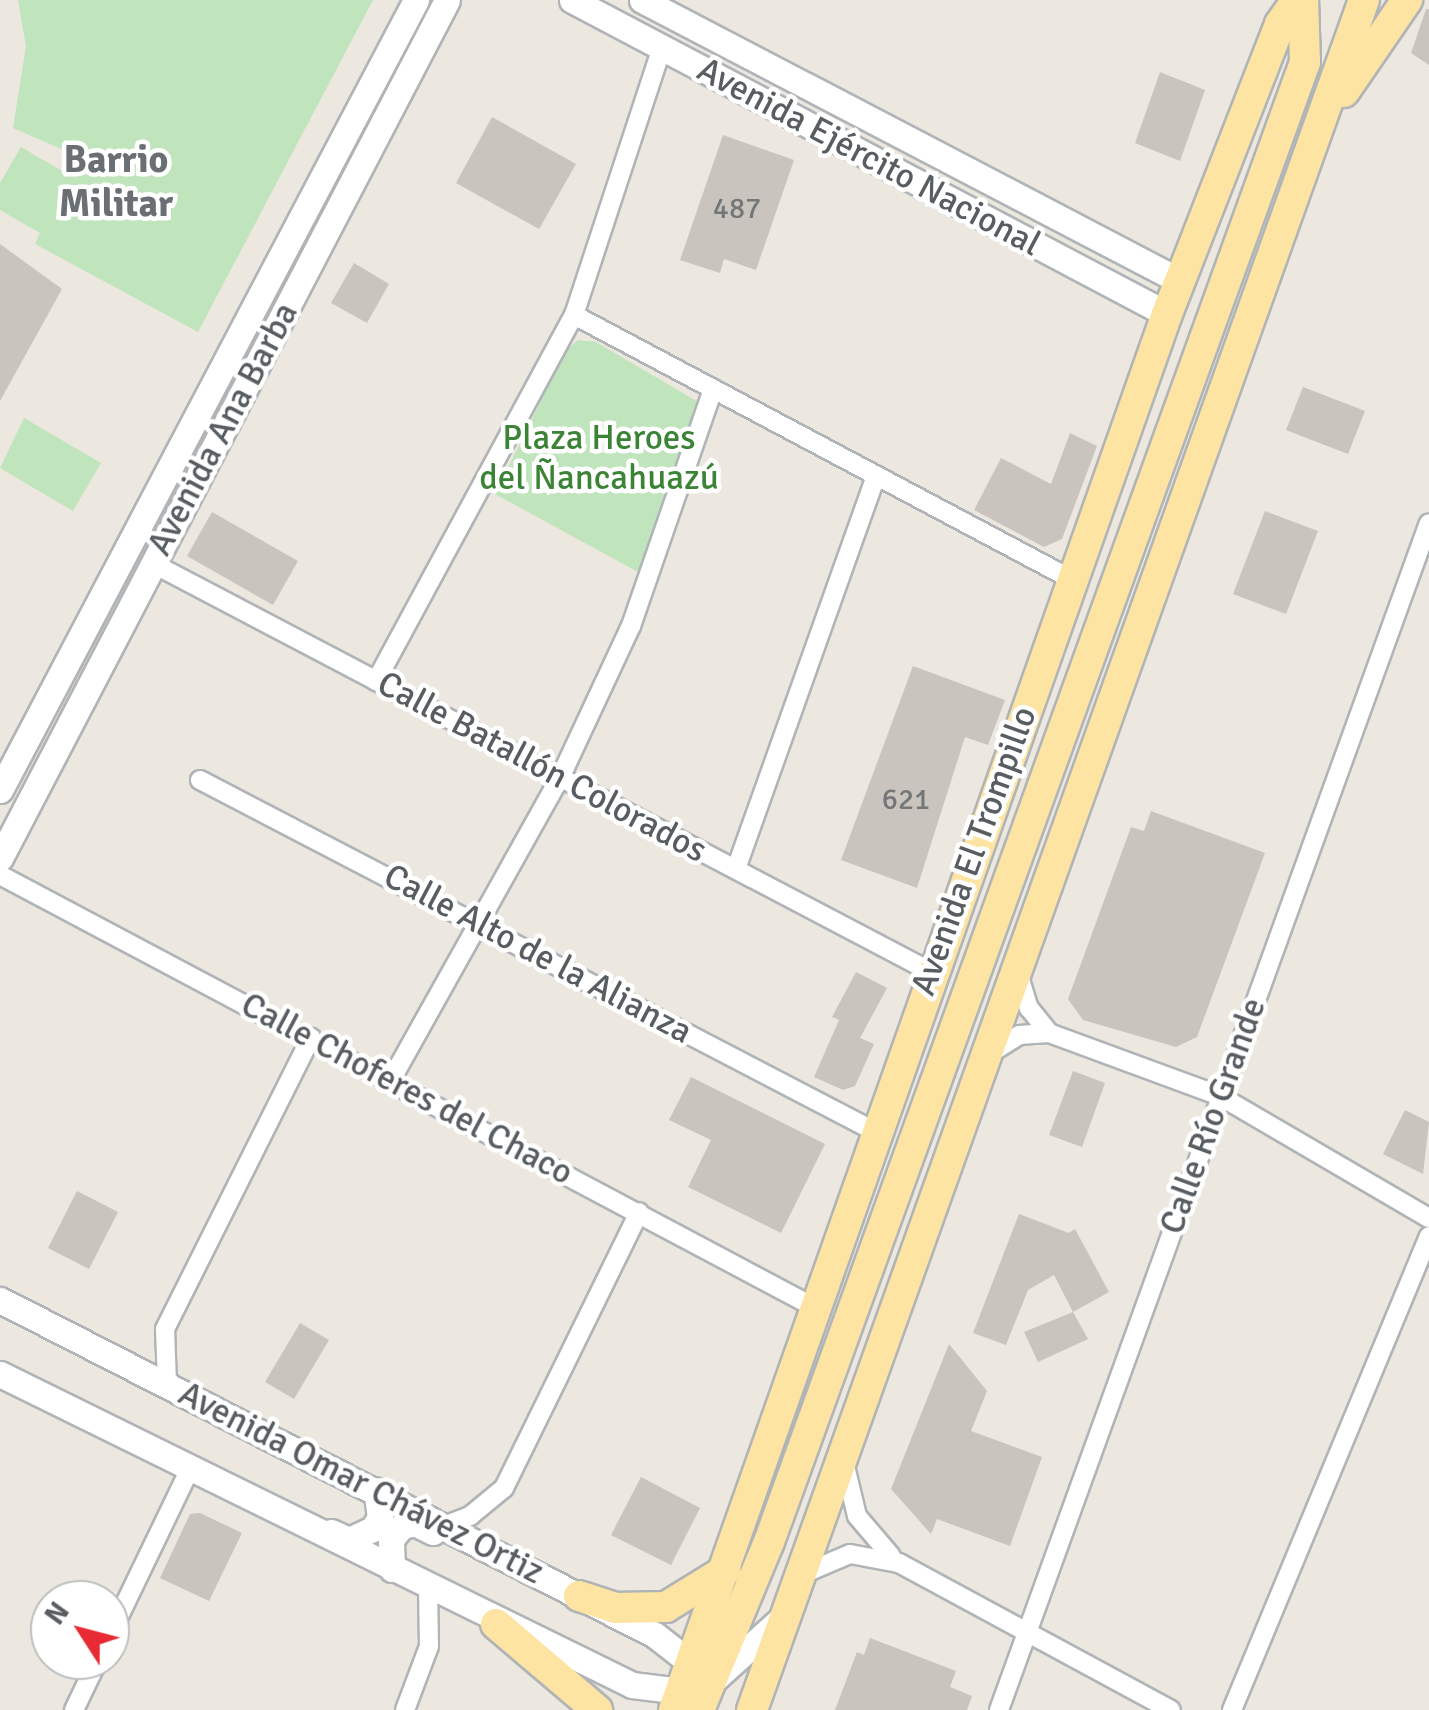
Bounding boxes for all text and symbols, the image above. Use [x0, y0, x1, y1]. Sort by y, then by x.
street label: Avenida Ejército Nacional [690, 49, 1048, 265]
district label: Barrio Militar [59, 137, 173, 226]
house number: 487 [713, 191, 761, 227]
street label: Avenida Ana Barba [139, 295, 307, 563]
park label: Plaza Heroes del Ñancahuazú [479, 417, 719, 499]
street label: Calle Batallón Colorados [370, 662, 714, 872]
street label: Avenida El Trompillo [902, 701, 1046, 1001]
house number: 621 [882, 782, 930, 818]
street label: Calle Alto de la Alianza [377, 855, 699, 1053]
street label: Calle Choferes del Chaco [234, 984, 580, 1194]
street label: Calle Río Grande [1151, 992, 1275, 1240]
street label: Avenida Omar Chávez Ortiz [172, 1373, 550, 1593]
north arrow [30, 1580, 130, 1680]
text: N [38, 1596, 77, 1631]

